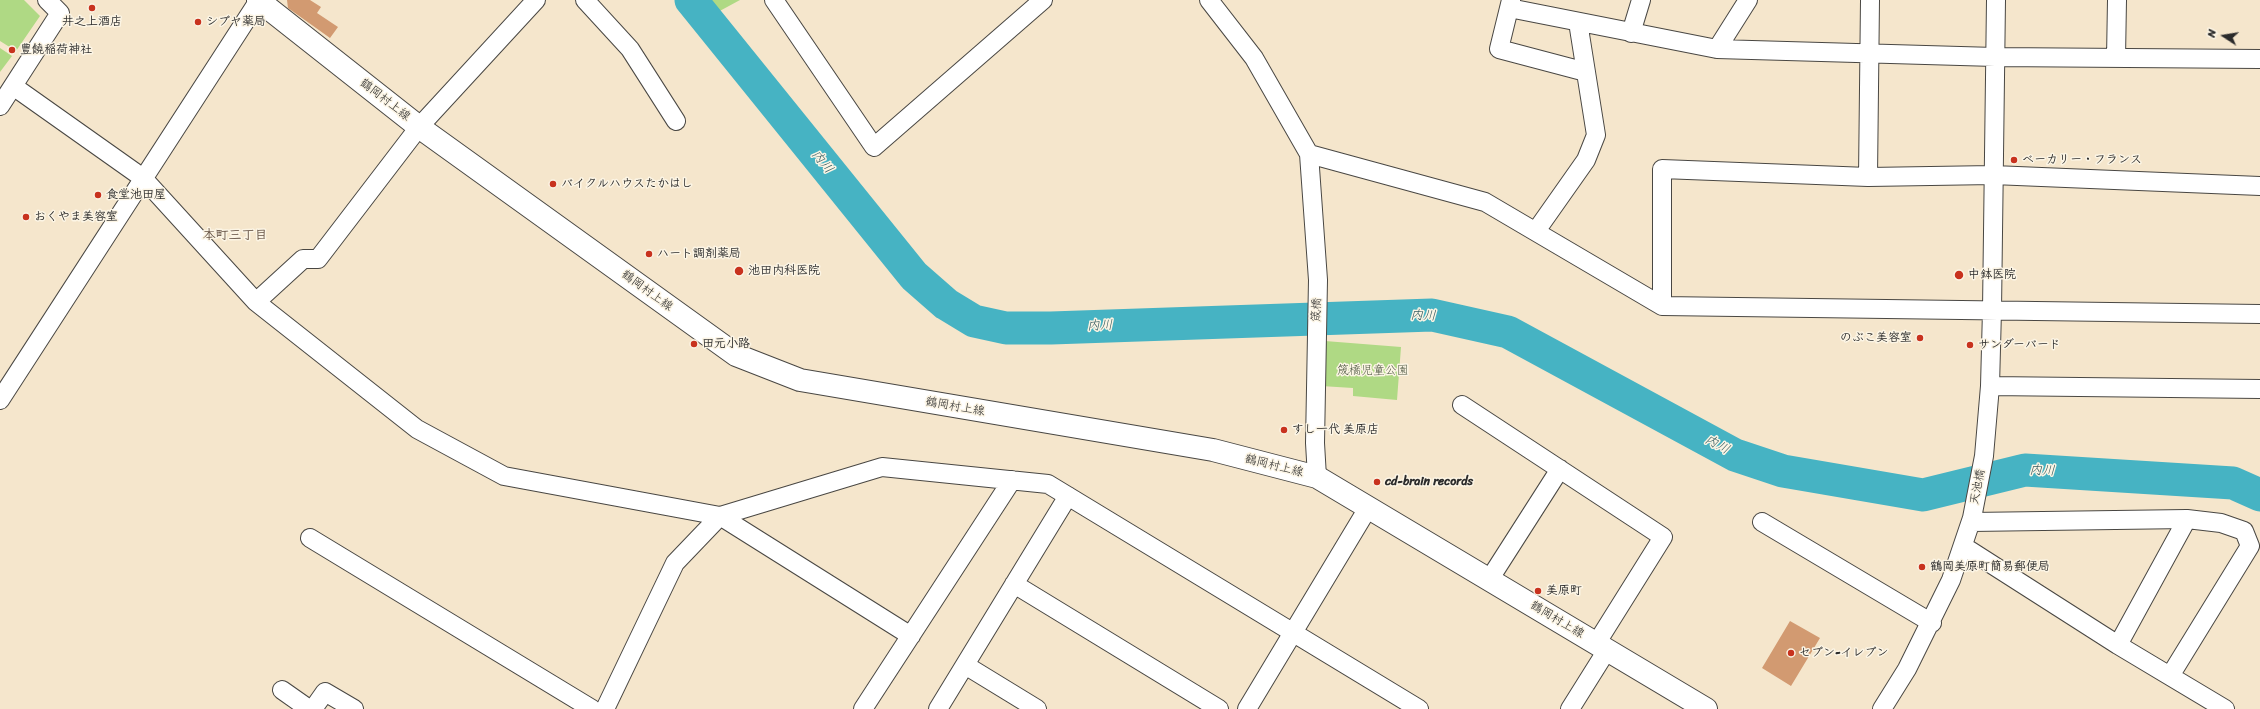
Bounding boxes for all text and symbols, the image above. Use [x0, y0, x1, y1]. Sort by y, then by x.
marker: 井之上酒店 [87, 3, 97, 13]
place label: 井之上酒店 [62, 15, 122, 29]
place label: シブヤ薬局 [206, 15, 266, 29]
north arrow [2204, 16, 2244, 56]
marker: シブヤ薬局 [193, 17, 203, 27]
text: N [2202, 28, 2222, 39]
place label: 豊饒稲荷神社 [20, 43, 92, 57]
marker: 豊饒稲荷神社 [7, 45, 17, 55]
street label: 鶴岡村上線 [357, 76, 413, 124]
water label: 内川 [808, 147, 836, 177]
place label: ベーカリー・フランス [2022, 153, 2142, 167]
marker: ベーカリー・フランス [2009, 155, 2019, 165]
place label: バイクルハウスたかはし [561, 177, 693, 191]
marker: バイクルハウスたかはし [548, 179, 558, 189]
place label: 食堂池田屋 [106, 188, 166, 202]
marker: 食堂池田屋 [93, 190, 103, 200]
place label: おくやま美容室 [34, 210, 118, 224]
marker: おくやま美容室 [21, 212, 31, 222]
district label: 本町三丁目 [203, 228, 267, 244]
place label: ハート調剤薬局 [657, 247, 741, 261]
marker: ハート調剤薬局 [644, 249, 654, 259]
place label: 池田内科医院 [748, 264, 820, 278]
marker: 池田内科医院 [733, 265, 745, 277]
street label: 鶴岡村上線 [618, 268, 676, 314]
place label: 中鉢医院 [1968, 268, 2016, 282]
marker: 中鉢医院 [1953, 269, 1965, 281]
street label: 筬橋 [1309, 298, 1325, 322]
water label: 内川 [1410, 308, 1436, 324]
water label: 内川 [1087, 318, 1113, 334]
place label: のぶこ美容室 [1840, 331, 1912, 345]
marker: のぶこ美容室 [1915, 333, 1925, 343]
place label: 田元小路 [702, 337, 750, 351]
place label: サンダーバード [1978, 338, 2061, 352]
marker: 田元小路 [689, 339, 699, 349]
marker: サンダーバード [1965, 340, 1975, 350]
park label: 筬橋児童公園 [1337, 364, 1409, 378]
street label: 鶴岡村上線 [924, 395, 986, 419]
place label: すし一代 美原店 [1292, 423, 1379, 437]
marker: すし一代 美原店 [1279, 425, 1289, 435]
water label: 内川 [1702, 432, 1732, 458]
street label: 鶴岡村上線 [1243, 452, 1305, 480]
water label: 内川 [2029, 463, 2055, 479]
street label: 天池橋 [1967, 468, 1989, 506]
place label: cd-brain records [1385, 475, 1473, 489]
marker: cd-brain records [1372, 477, 1382, 487]
place label: 鶴岡美原町簡易郵便局 [1930, 560, 2050, 574]
marker: 鶴岡美原町簡易郵便局 [1917, 562, 1927, 572]
place label: 美原町 [1546, 584, 1582, 598]
marker: 美原町 [1533, 586, 1543, 596]
street label: 鶴岡村上線 [1528, 598, 1586, 642]
place label: セブン-イレブン [1799, 646, 1889, 660]
marker: セブン-イレブン [1786, 648, 1796, 658]

